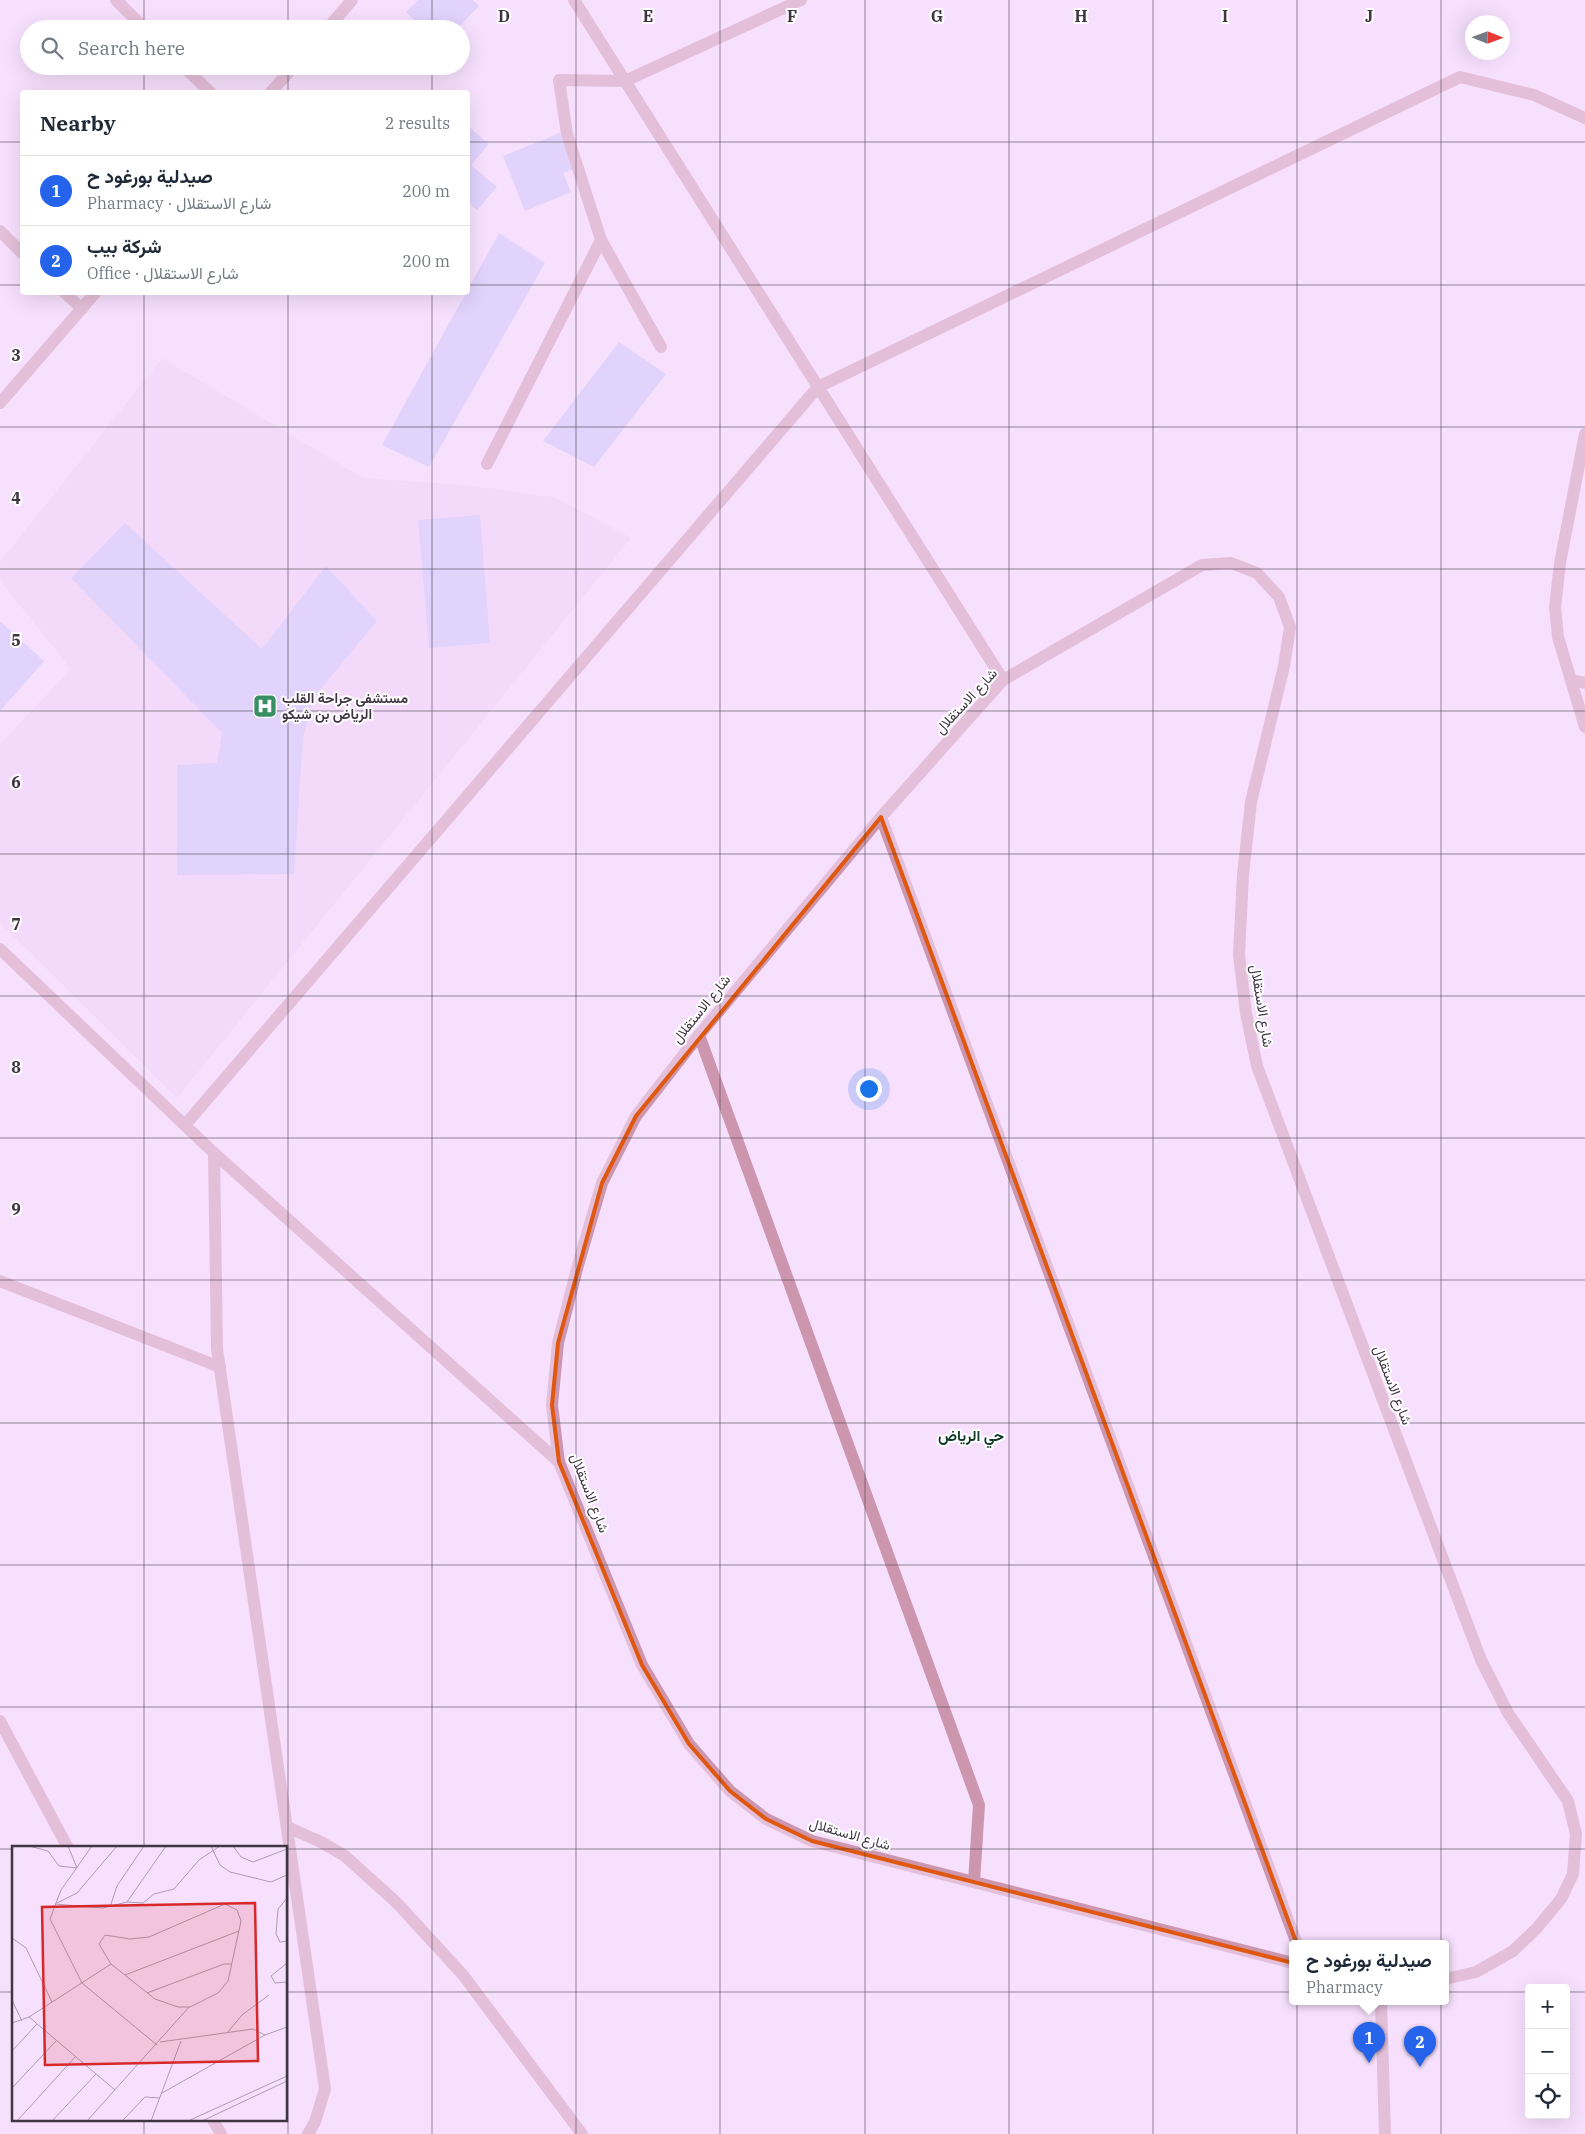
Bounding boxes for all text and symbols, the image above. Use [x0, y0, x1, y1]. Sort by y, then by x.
text: D [498, 6, 510, 26]
text: E [643, 6, 653, 26]
text: F [787, 6, 797, 26]
text: G [931, 6, 943, 26]
text: H [1075, 6, 1088, 26]
text: I [1222, 6, 1228, 26]
text: J [1365, 6, 1373, 26]
north arrow [1465, 15, 1510, 60]
search box [20, 20, 470, 75]
icon: search [38, 34, 66, 62]
text: Search here [78, 36, 185, 60]
text: Nearby [40, 109, 116, 137]
text: 2 results [385, 113, 450, 133]
text: صيدلية بورغود ح [87, 164, 213, 188]
text: 1 [51, 181, 61, 201]
text: 200 m [402, 181, 450, 201]
text: Pharmacy · شارع الاستقلال [87, 193, 271, 213]
text: شركة بيب [87, 234, 162, 258]
text: 2 [51, 251, 61, 271]
text: 200 m [402, 251, 450, 271]
text: Office · شارع الاستقلال [87, 263, 239, 283]
text: 3 [11, 345, 21, 365]
text: 4 [11, 488, 21, 508]
text: 5 [11, 630, 21, 650]
street label: شارع الاستقلال [931, 664, 1002, 739]
place label: مستشفى جراحة القلب الرياض بن شيكو [282, 689, 408, 723]
hospital icon: مستشفى جراحة القلب الرياض بن شيكو [252, 693, 278, 719]
text: 6 [11, 772, 21, 792]
text: 7 [11, 914, 21, 934]
street label: شارع الاستقلال [1245, 963, 1277, 1049]
street label: شارع الاستقلال [668, 971, 736, 1048]
text: 8 [11, 1057, 21, 1077]
your location [856, 1076, 882, 1102]
text: 9 [11, 1199, 21, 1219]
street label: شارع الاستقلال [1368, 1343, 1416, 1428]
district label: حي الرياض [938, 1426, 1004, 1449]
street label: شارع الاستقلال [565, 1451, 613, 1536]
street label: شارع الاستقلال [807, 1814, 893, 1856]
inset map [12, 1846, 288, 2122]
popup [1289, 1940, 1449, 2005]
text: صيدلية بورغود ح [1306, 1948, 1432, 1972]
text: Pharmacy [1306, 1977, 1383, 1997]
map controls [1525, 1984, 1570, 2119]
button: + [1525, 1984, 1570, 2029]
pin: 1 [1353, 2022, 1385, 2063]
pin: 2 [1404, 2026, 1436, 2067]
button: − [1525, 2029, 1570, 2074]
button: locate [1525, 2074, 1570, 2119]

